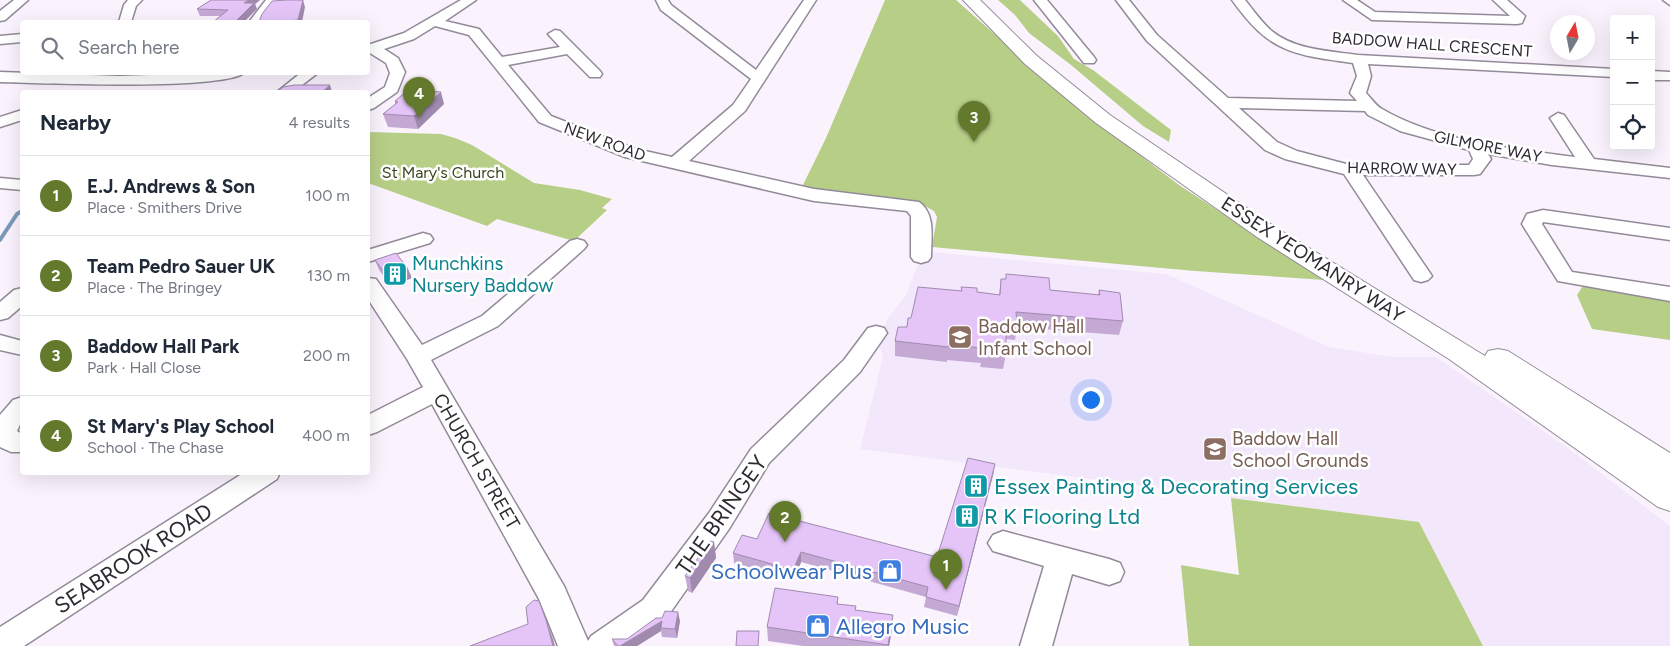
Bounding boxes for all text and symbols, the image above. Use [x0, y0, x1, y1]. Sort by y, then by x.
north arrow [1550, 15, 1595, 60]
map controls [1610, 15, 1655, 150]
button: + [1610, 15, 1655, 60]
search box [20, 20, 370, 75]
street label: BADDOW HALL CRESCENT [1331, 28, 1533, 61]
icon: search [38, 34, 66, 62]
text: Search here [78, 36, 180, 59]
button: − [1610, 60, 1655, 105]
pin: 4 [403, 77, 435, 118]
pin: 3 [958, 101, 990, 142]
button: locate [1610, 105, 1655, 150]
text: Nearby [40, 110, 111, 135]
text: 4 results [289, 113, 350, 132]
street label: NEW ROAD [561, 118, 648, 165]
street label: GILMORE WAY [1433, 127, 1544, 166]
street label: HARROW WAY [1347, 158, 1457, 179]
park label: St Mary's Church [382, 163, 504, 182]
text: E.J. Andrews & Son [87, 175, 255, 198]
text: 1 [53, 186, 59, 205]
text: 100 m [305, 186, 350, 205]
street label: ESSEX YEOMANRY WAY [1217, 192, 1409, 327]
text: Place · Smithers Drive [87, 198, 242, 217]
place label: Munchkins Nursery Baddow [412, 252, 553, 297]
text: Team Pedro Sauer UK [87, 255, 275, 278]
building icon: Munchkins Nursery Baddow [382, 261, 408, 287]
text: 2 [51, 266, 61, 285]
text: 130 m [307, 266, 350, 285]
text: Place · The Bringey [87, 278, 222, 297]
place label: Baddow Hall Infant School [978, 315, 1092, 360]
school or university icon: Baddow Hall Infant School [947, 324, 973, 350]
text: Baddow Hall Park [87, 335, 239, 358]
text: 3 [52, 346, 60, 365]
text: 200 m [303, 346, 350, 365]
text: Park · Hall Close [87, 358, 201, 377]
your location [1078, 387, 1104, 413]
street label: CHURCH STREET [428, 389, 525, 534]
text: St Mary's Play School [87, 415, 274, 438]
text: 4 [51, 426, 61, 445]
text: 400 m [302, 426, 350, 445]
place label: Baddow Hall School Grounds [1232, 427, 1369, 472]
school or university icon: Baddow Hall School Grounds [1202, 436, 1228, 462]
text: School · The Chase [87, 438, 224, 457]
street label: THE BRINGEY [670, 449, 773, 581]
building icon: Essex Painting & Decorating Services [963, 473, 989, 499]
place label: Essex Painting & Decorating Services [994, 473, 1358, 500]
street label: SEABROOK ROAD [49, 497, 217, 619]
pin: 2 [769, 501, 801, 542]
building icon: R K Flooring Ltd [954, 503, 980, 529]
place label: R K Flooring Ltd [984, 503, 1140, 530]
pin: 1 [930, 549, 962, 590]
place label: Schoolwear Plus [711, 558, 872, 585]
shop icon: Schoolwear Plus [877, 558, 903, 584]
shop icon: Allegro Music [805, 613, 831, 639]
place label: Allegro Music [836, 613, 969, 640]

